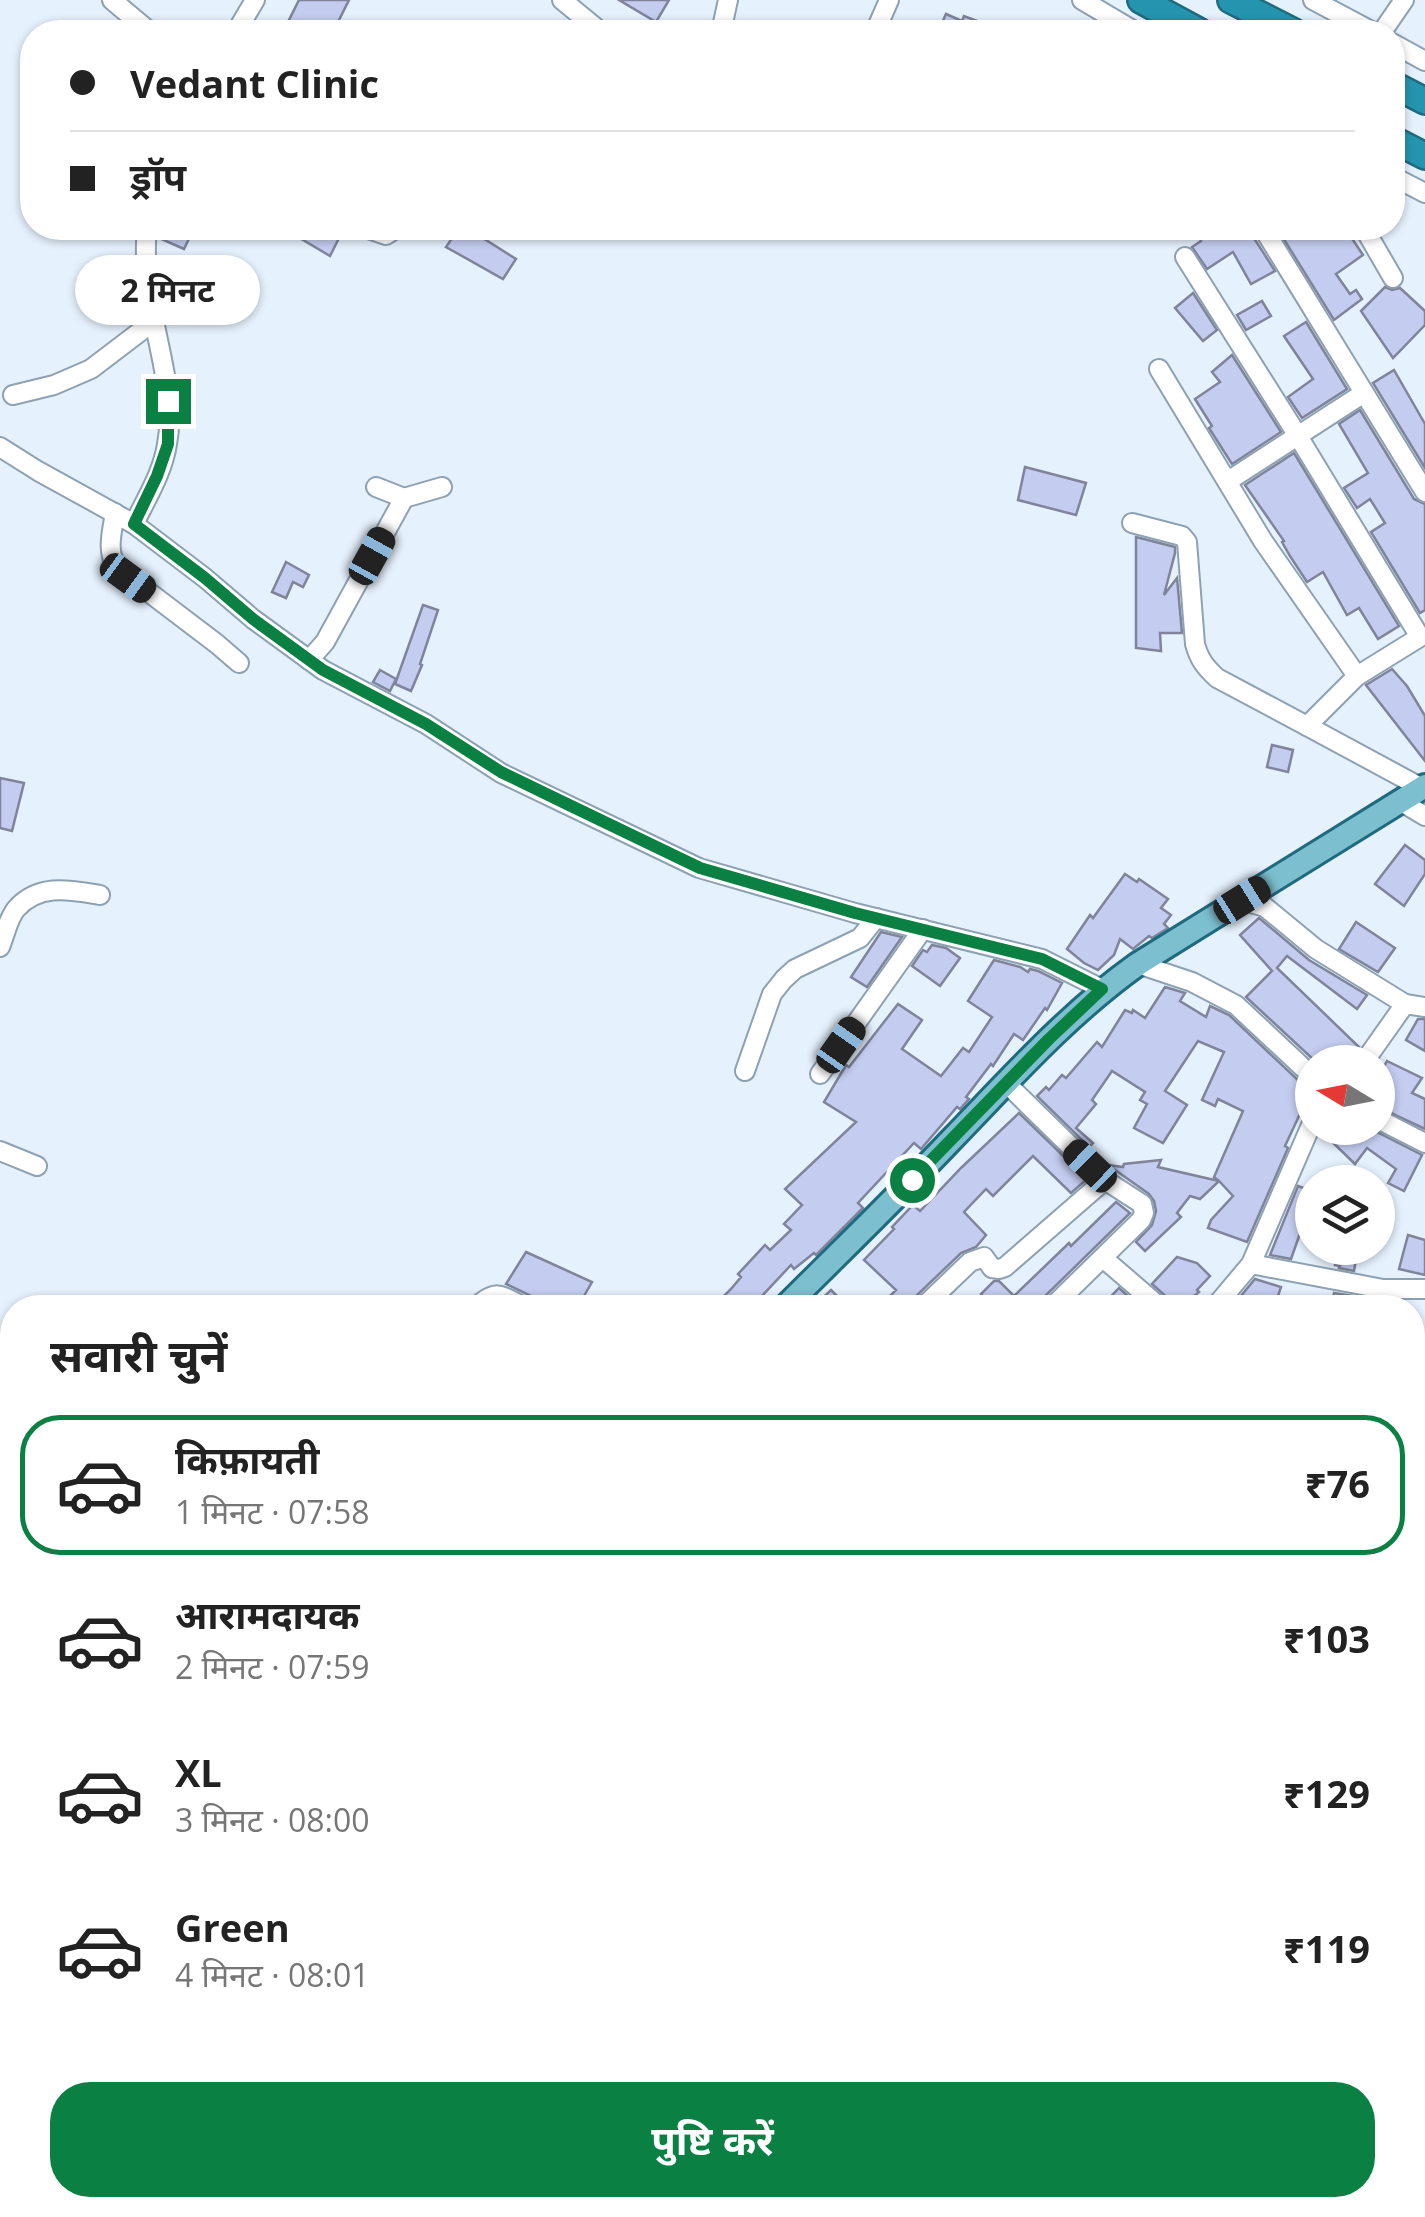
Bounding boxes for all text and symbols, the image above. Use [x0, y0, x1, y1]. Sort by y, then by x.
text: Vedant Clinic [130, 57, 379, 109]
text: ड्रॉप [130, 150, 186, 202]
callout: 2 मिनट [76, 256, 260, 326]
text: 2 मिनट [121, 268, 214, 311]
route end [146, 379, 191, 424]
car [344, 522, 400, 590]
car [95, 548, 161, 608]
car [1209, 871, 1275, 929]
car [812, 1012, 870, 1078]
north arrow [1295, 1045, 1395, 1145]
map controls [1295, 1045, 1395, 1265]
car [1058, 1134, 1122, 1198]
route start [890, 1158, 935, 1203]
button: layers [1295, 1165, 1395, 1265]
text: सवारी चुनें [50, 1324, 227, 1385]
text: किफ़ायती [175, 1433, 319, 1485]
icon: car [55, 1440, 145, 1530]
text: ₹76 [1305, 1457, 1370, 1509]
text: 1 मिनट · 07:58 [175, 1490, 370, 1533]
text: आरामदायक [175, 1588, 359, 1640]
icon: car [55, 1595, 145, 1685]
text: ₹103 [1283, 1612, 1370, 1664]
text: 2 मिनट · 07:59 [175, 1645, 370, 1688]
text: XL [175, 1746, 222, 1798]
icon: car [55, 1750, 145, 1840]
text: ₹129 [1283, 1767, 1370, 1819]
text: 3 मिनट · 08:00 [175, 1798, 370, 1841]
text: Green [175, 1901, 290, 1953]
icon: car [55, 1905, 145, 1995]
text: ₹119 [1283, 1922, 1370, 1974]
text: 4 मिनट · 08:01 [175, 1953, 370, 1996]
button: पुष्टि करें [50, 2082, 1375, 2197]

